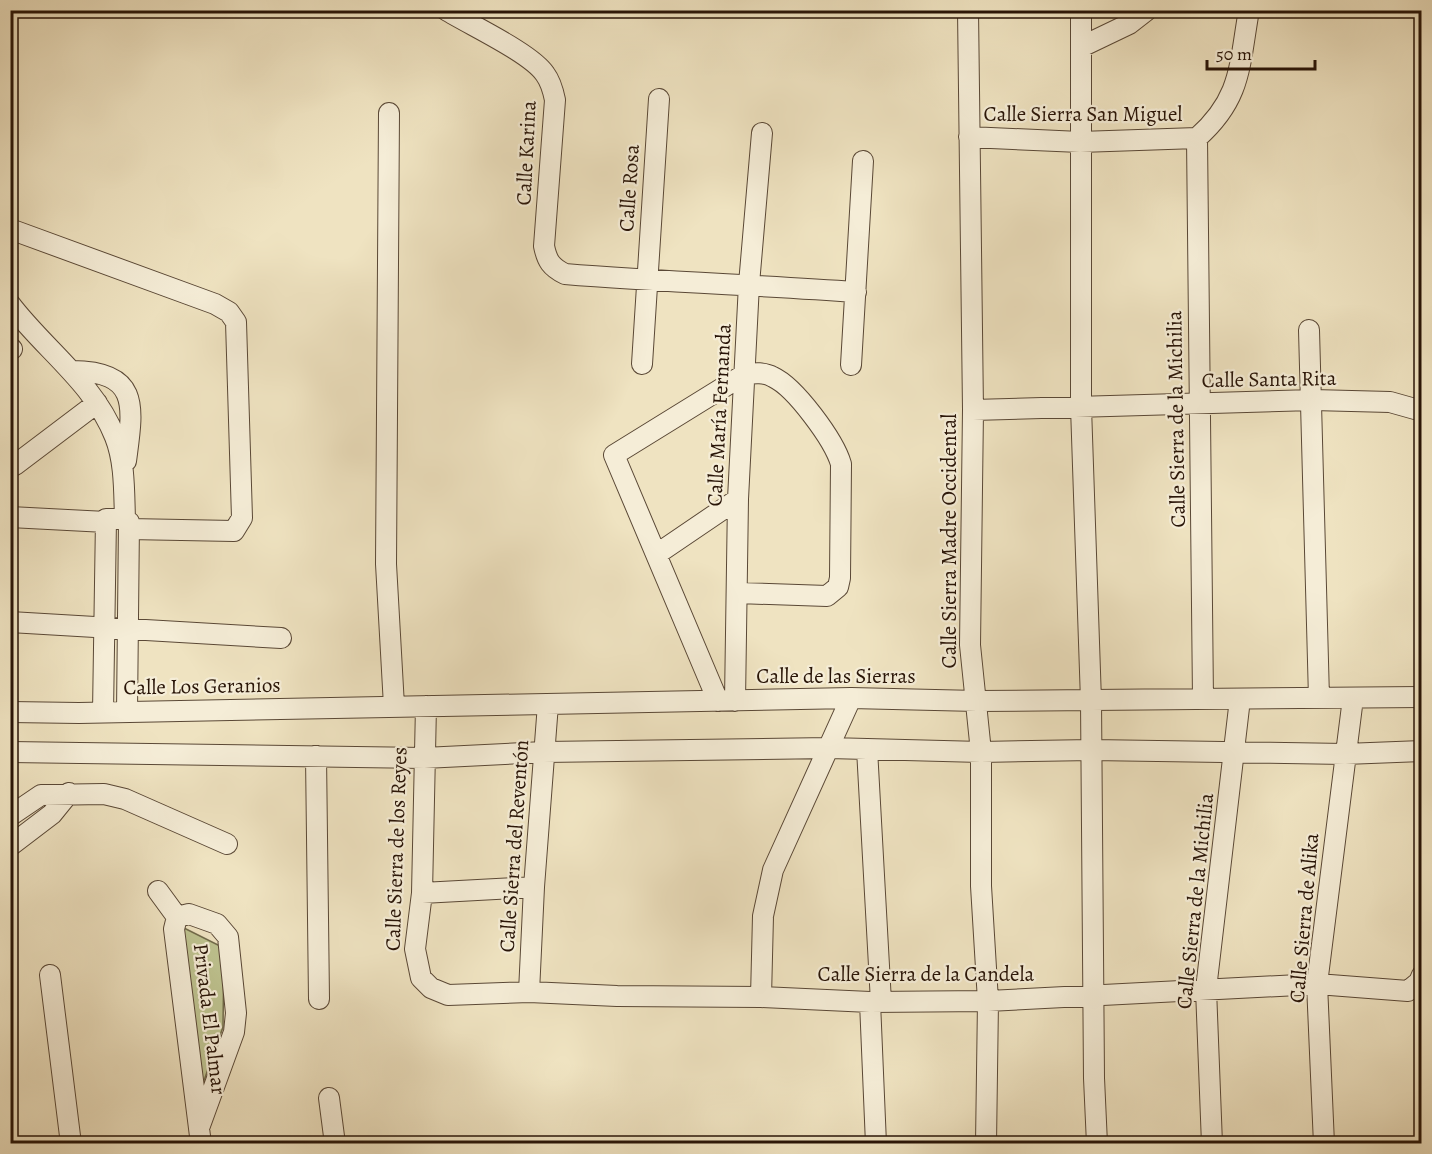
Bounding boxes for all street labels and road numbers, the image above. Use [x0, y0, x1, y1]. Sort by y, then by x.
street label: Calle Karina [509, 100, 543, 206]
street label: Calle Sierra San Miguel [984, 100, 1182, 128]
street label: Calle Rosa [612, 143, 646, 233]
street label: Calle Sierra de la Michilia [1160, 310, 1192, 528]
street label: Calle María Fernanda [700, 323, 738, 507]
street label: Calle Santa Rita [1201, 364, 1337, 394]
street label: Calle Sierra Madre Occidental [935, 414, 963, 668]
street label: Calle de las Sierras [756, 662, 916, 690]
street label: Calle Los Geranios [123, 671, 281, 701]
street label: Calle Sierra del Reventón [493, 739, 535, 953]
street label: Calle Sierra de los Reyes [378, 746, 414, 952]
street label: Calle Sierra de la Michilia [1170, 791, 1220, 1010]
street label: Calle Sierra de Alika [1283, 832, 1325, 1004]
street label: Privada El Palmar [187, 942, 233, 1096]
street label: Calle Sierra de la Candela [818, 960, 1035, 988]

